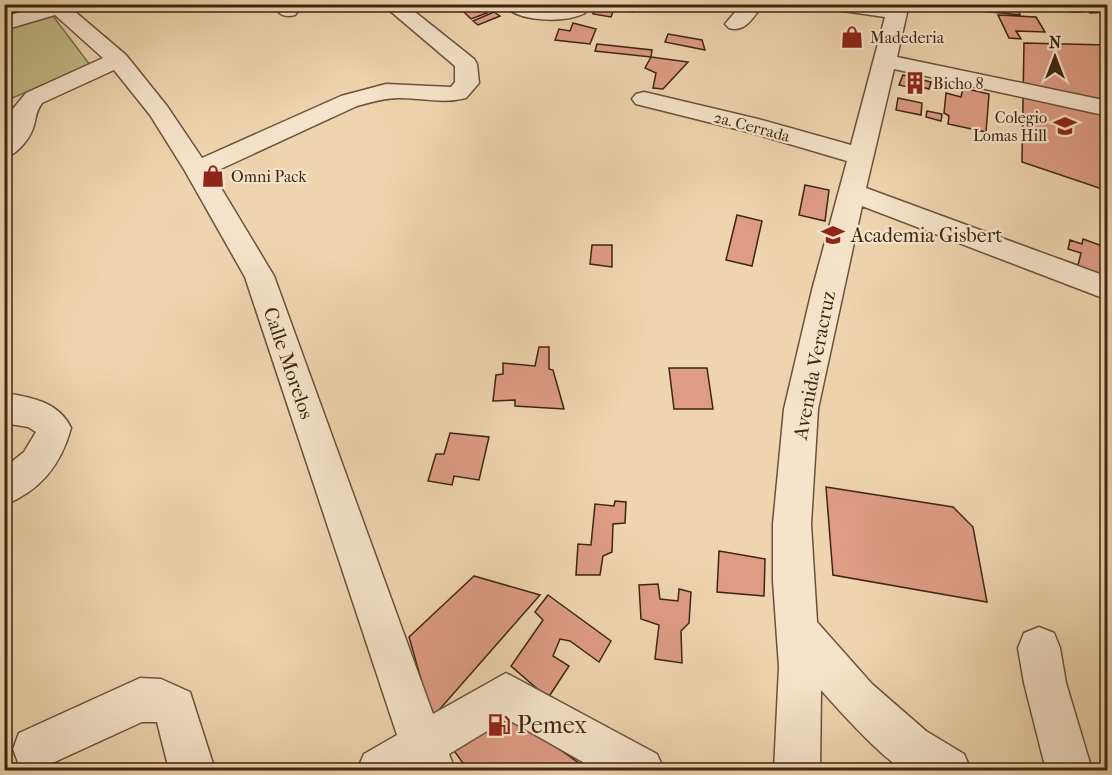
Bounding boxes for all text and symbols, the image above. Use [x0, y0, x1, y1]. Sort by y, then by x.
shop icon: Madederia [839, 24, 865, 50]
north arrow [1025, 27, 1085, 87]
place label: Madederia [870, 28, 945, 47]
text: N [1049, 33, 1062, 52]
building icon: Bicho 8 [902, 70, 928, 96]
place label: Bicho 8 [933, 74, 984, 93]
street label: 2a. Cerrada [712, 107, 793, 146]
place label: Colegio Lomas Hill [973, 108, 1048, 145]
school or university icon: Colegio Lomas Hill [1052, 113, 1078, 139]
shop icon: Omni Pack [200, 163, 226, 189]
place label: Omni Pack [231, 167, 307, 186]
school or university icon: Academia Gisbert [820, 222, 846, 248]
place label: Academia Gisbert [850, 224, 1002, 247]
street label: Avenida Veracruz [789, 289, 840, 442]
street label: Calle Morelos [259, 304, 318, 422]
place label: Pemex [517, 711, 587, 739]
fuel station icon: Pemex [486, 712, 512, 738]

